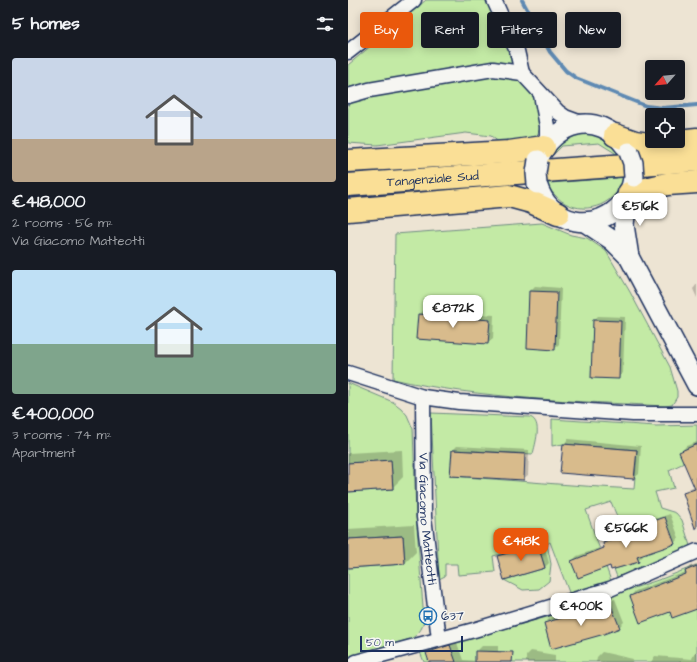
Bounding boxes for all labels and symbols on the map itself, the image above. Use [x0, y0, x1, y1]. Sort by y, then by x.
north arrow [645, 60, 685, 100]
street label: Tangenziale Sud [386, 167, 480, 191]
pin: €516K [612, 193, 668, 227]
pin: €872K [425, 295, 481, 329]
street label: Via Giacomo Matteotti [414, 453, 441, 586]
pin: €566K [598, 515, 654, 549]
pin: €418K [493, 528, 549, 562]
pin: €400K [553, 593, 609, 627]
bus stop icon: 637 [418, 606, 438, 626]
place label: 637 [441, 607, 464, 625]
scale bar [360, 634, 463, 653]

